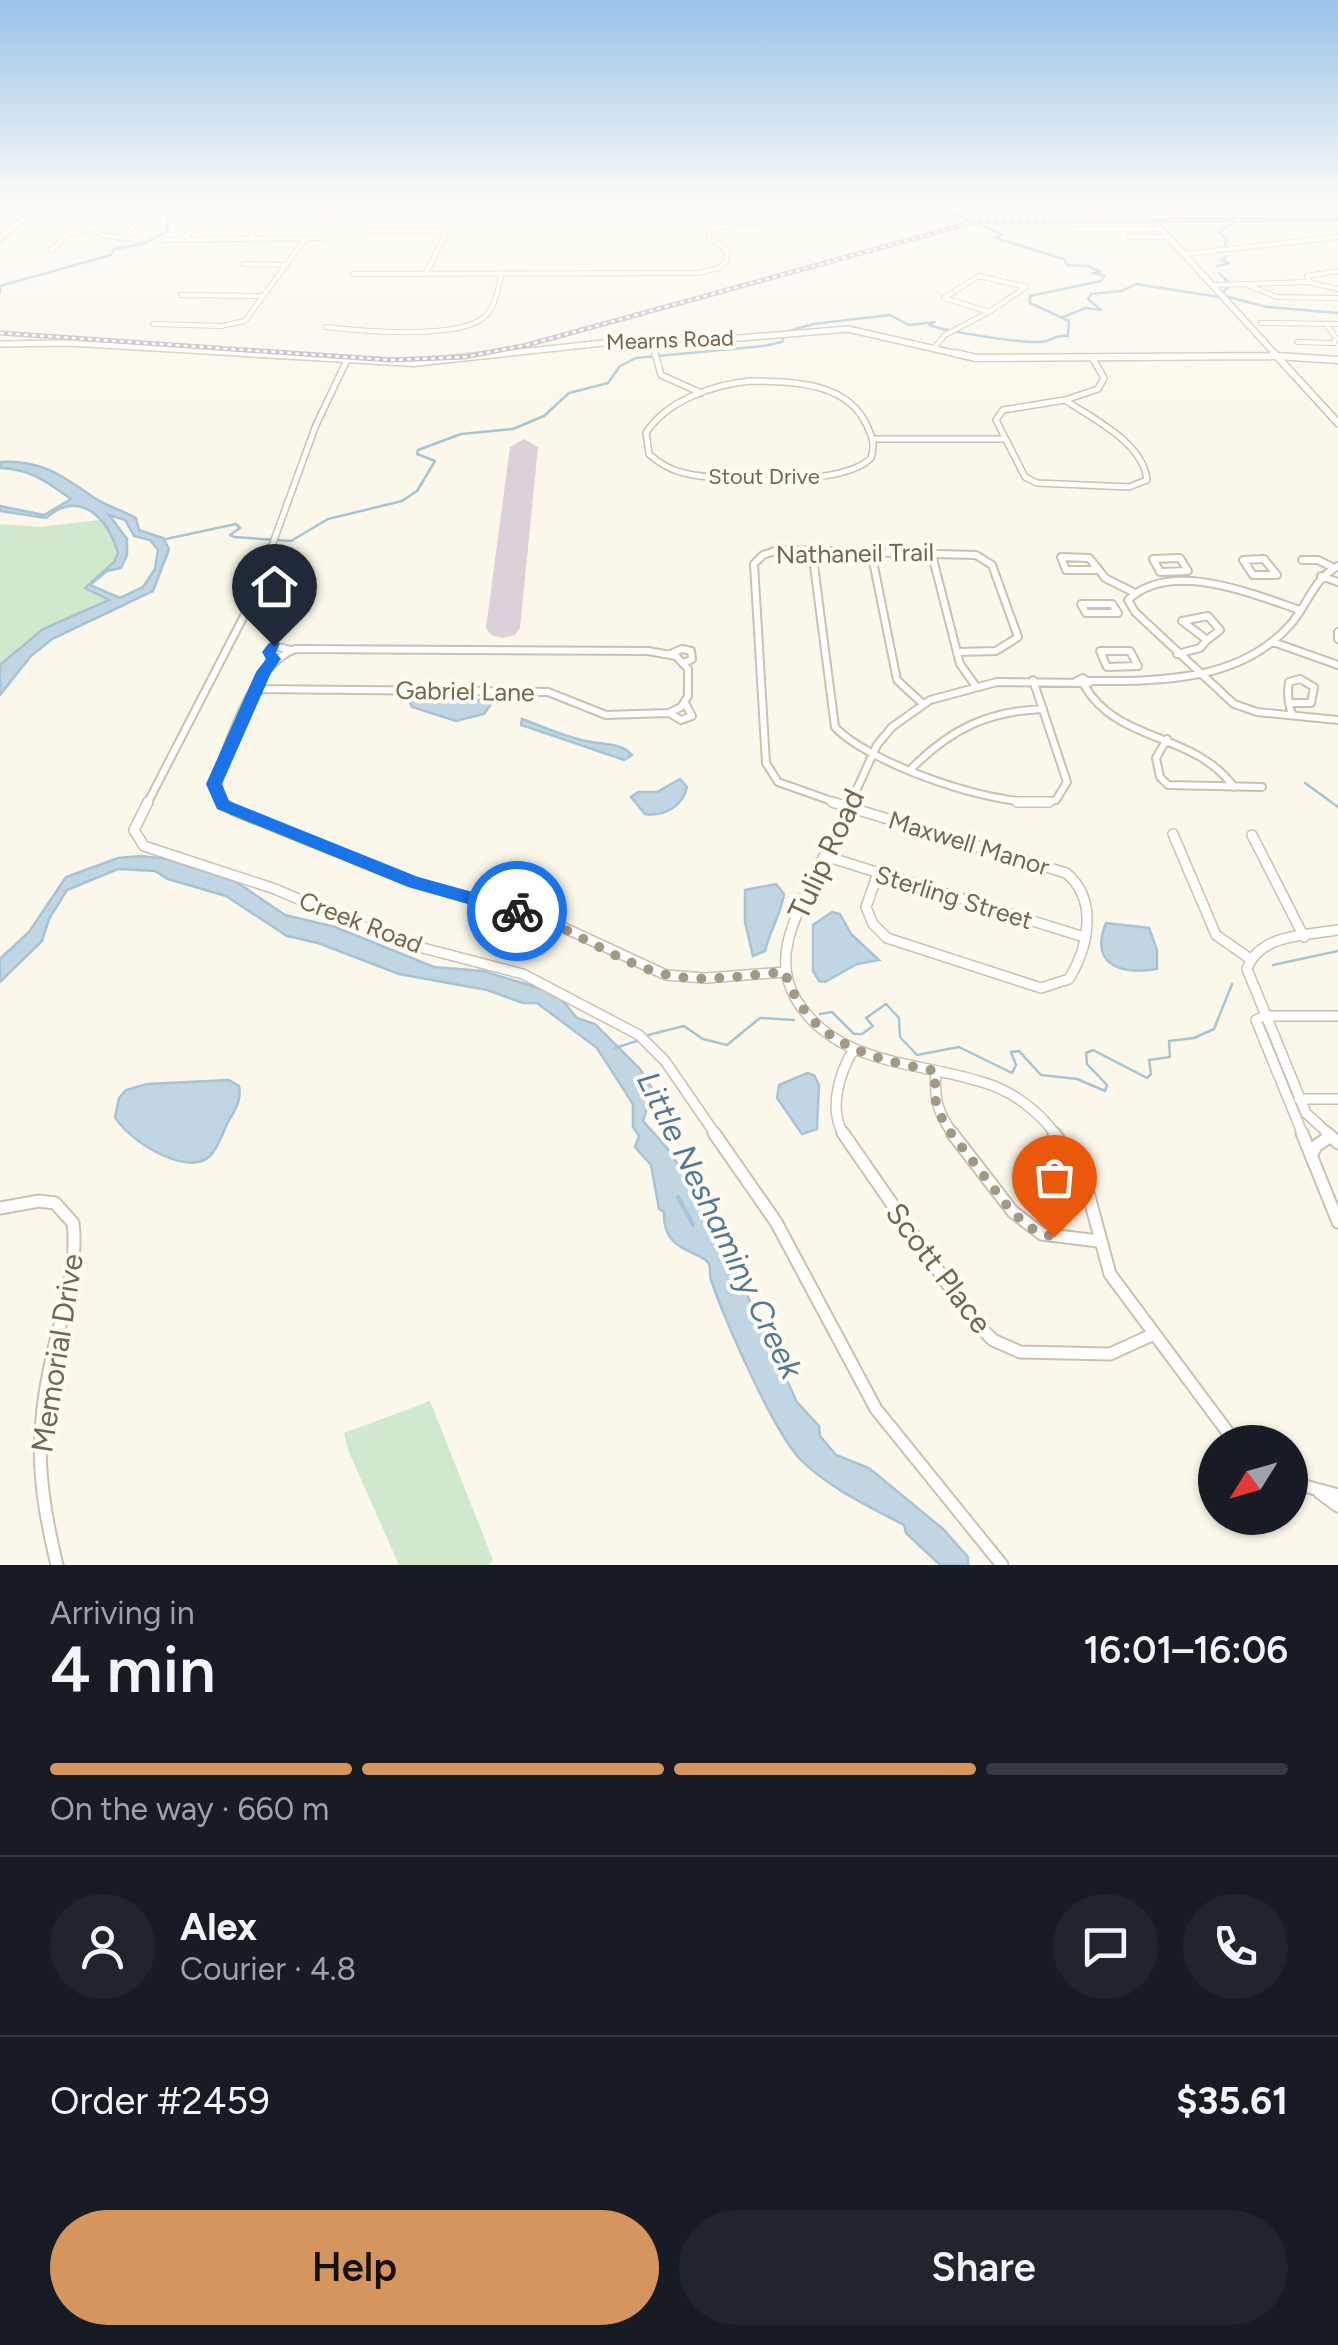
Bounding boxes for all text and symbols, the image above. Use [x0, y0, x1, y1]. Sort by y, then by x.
street label: Mearns Road [606, 324, 734, 356]
street label: Stout Drive [708, 463, 820, 490]
street label: Nathaneil Trail [776, 537, 934, 569]
pin [232, 544, 317, 647]
icon: home [247, 559, 302, 614]
street label: Gabriel Lane [395, 675, 535, 707]
street label: Tulip Road [780, 783, 872, 925]
street label: Maxwell Manor [885, 804, 1054, 882]
street label: Sterling Street [872, 859, 1036, 935]
courier [467, 861, 567, 961]
icon: bike [490, 884, 545, 939]
street label: Creek Road [295, 885, 427, 959]
water label: Little Neshaminy Creek [629, 1065, 812, 1386]
pin [1012, 1135, 1097, 1238]
icon: bag [1027, 1150, 1082, 1205]
street label: Scott Place [878, 1195, 1000, 1341]
street label: Memorial Drive [23, 1251, 91, 1455]
north arrow [1198, 1425, 1308, 1535]
map controls [1198, 1425, 1308, 1535]
text: Arriving in [50, 1594, 195, 1632]
text: 16:01–16:06 [1083, 1627, 1288, 1673]
text: 4 min [50, 1630, 216, 1708]
text: On the way · 660 m [50, 1790, 329, 1828]
button: person [50, 1894, 155, 1999]
button: chat [1053, 1894, 1158, 1999]
button: phone [1183, 1894, 1288, 1999]
text: Alex [180, 1904, 257, 1950]
text: Courier · 4.8 [180, 1950, 356, 1988]
text: Order #2459 [50, 2078, 270, 2124]
text: $35.61 [1176, 2078, 1288, 2124]
button: Help [50, 2210, 659, 2325]
button: Share [679, 2210, 1288, 2325]

